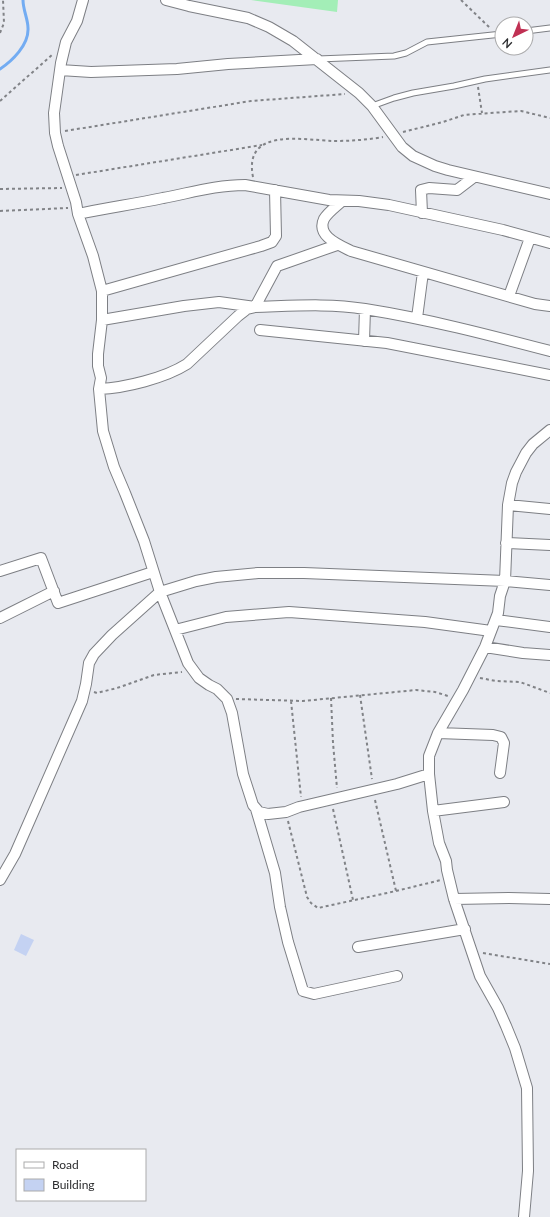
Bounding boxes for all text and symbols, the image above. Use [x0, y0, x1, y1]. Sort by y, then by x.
north arrow [494, 16, 534, 56]
text: N [499, 36, 514, 51]
legend [16, 1149, 146, 1201]
text: Road [52, 1157, 79, 1172]
text: Building [52, 1177, 95, 1192]

